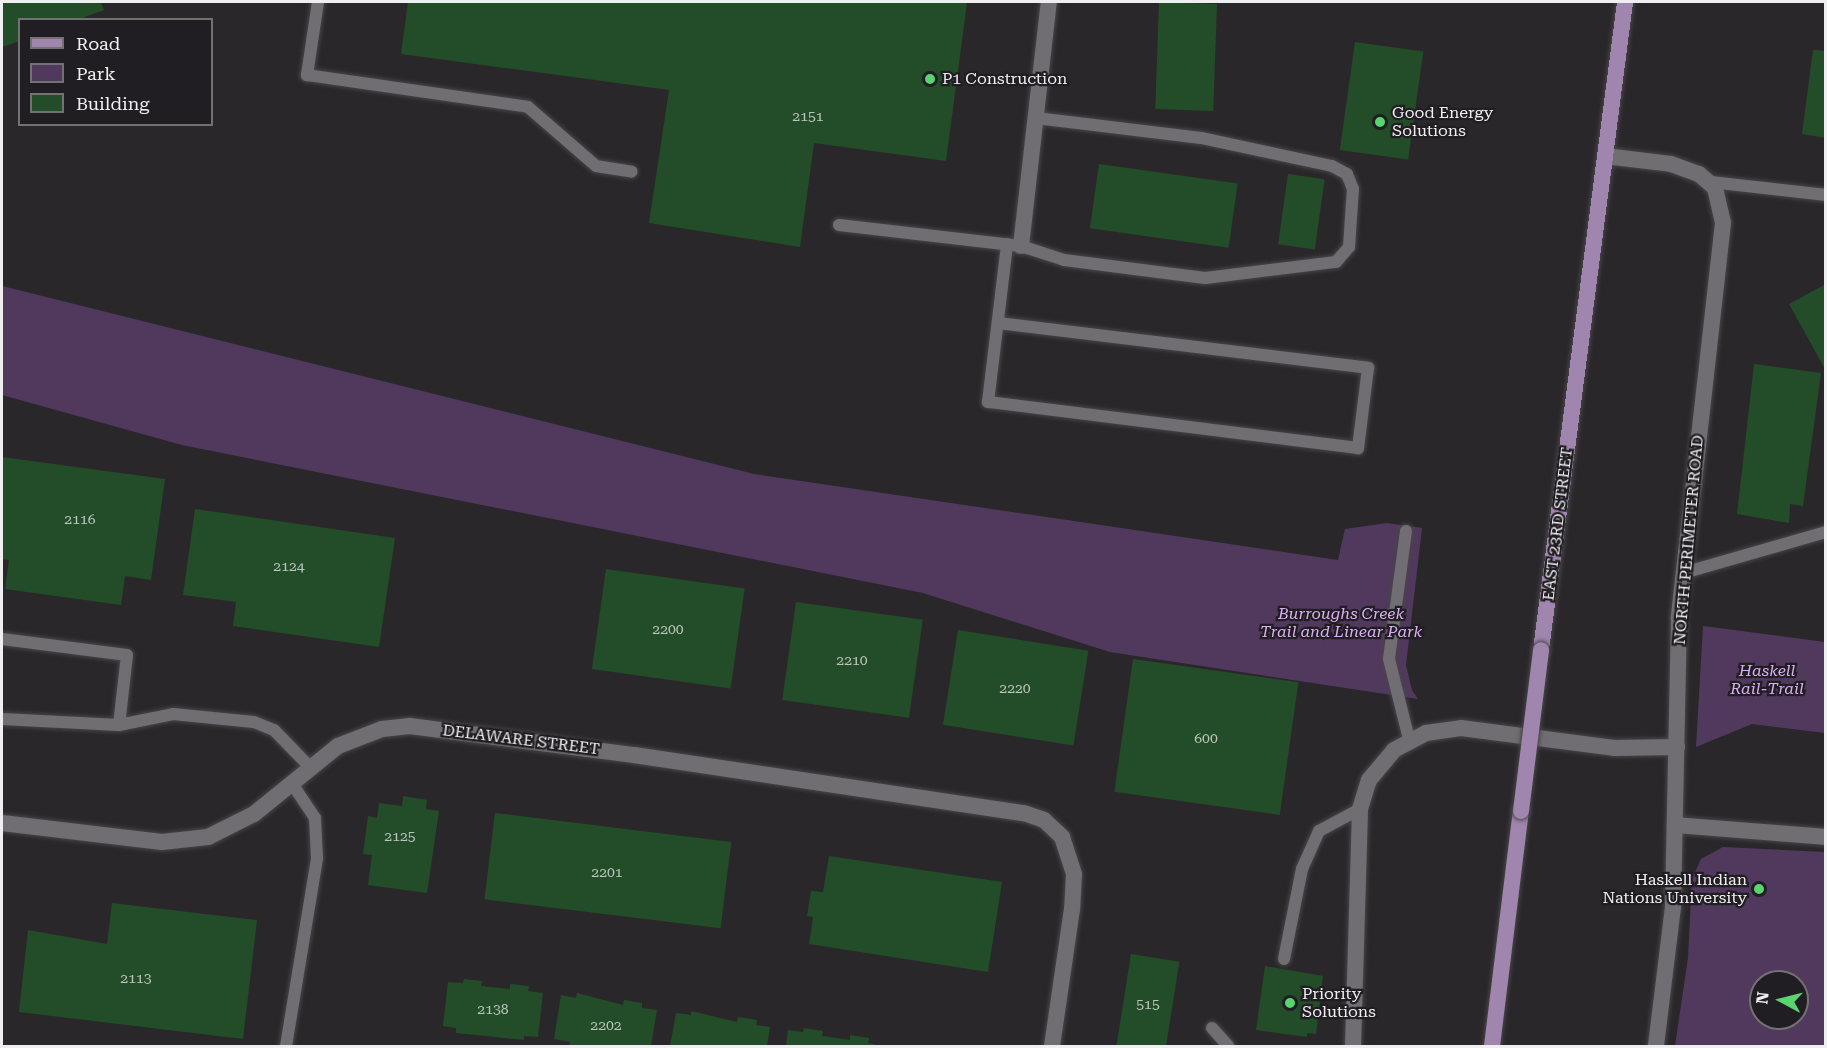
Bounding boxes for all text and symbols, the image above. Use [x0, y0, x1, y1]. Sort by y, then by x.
legend [18, 18, 213, 126]
text: Road [76, 33, 120, 54]
text: Park [76, 63, 116, 84]
place label: P1 Construction [942, 69, 1067, 89]
marker: P1 Construction [923, 72, 937, 86]
text: Building [76, 93, 150, 114]
place label: Good Energy Solutions [1392, 103, 1493, 141]
house number: 2151 [792, 108, 824, 124]
marker: Good Energy Solutions [1373, 115, 1387, 129]
street label: NORTH PERIMETER ROAD [1670, 434, 1708, 646]
street label: EAST 23RD STREET [1539, 446, 1577, 602]
house number: 2116 [64, 511, 96, 527]
house number: 2124 [273, 558, 305, 574]
park label: Burroughs Creek Trail and Linear Park [1260, 604, 1422, 642]
house number: 2200 [652, 621, 684, 637]
house number: 2210 [836, 652, 868, 668]
park label: Haskell Rail-Trail [1730, 661, 1804, 699]
house number: 2220 [999, 680, 1031, 696]
street label: DELAWARE STREET [441, 721, 601, 759]
house number: 600 [1194, 730, 1218, 746]
house number: 2125 [384, 828, 416, 844]
house number: 2201 [591, 864, 623, 880]
place label: Haskell Indian Nations University [1603, 870, 1747, 908]
marker: Haskell Indian Nations University [1752, 882, 1766, 896]
house number: 2113 [120, 970, 152, 986]
north arrow [1749, 970, 1809, 1030]
place label: Priority Solutions [1302, 984, 1376, 1022]
text: N [1752, 991, 1773, 1005]
house number: 515 [1136, 996, 1160, 1012]
marker: Priority Solutions [1283, 996, 1297, 1010]
house number: 2138 [477, 1001, 509, 1017]
house number: 2202 [590, 1017, 622, 1033]

